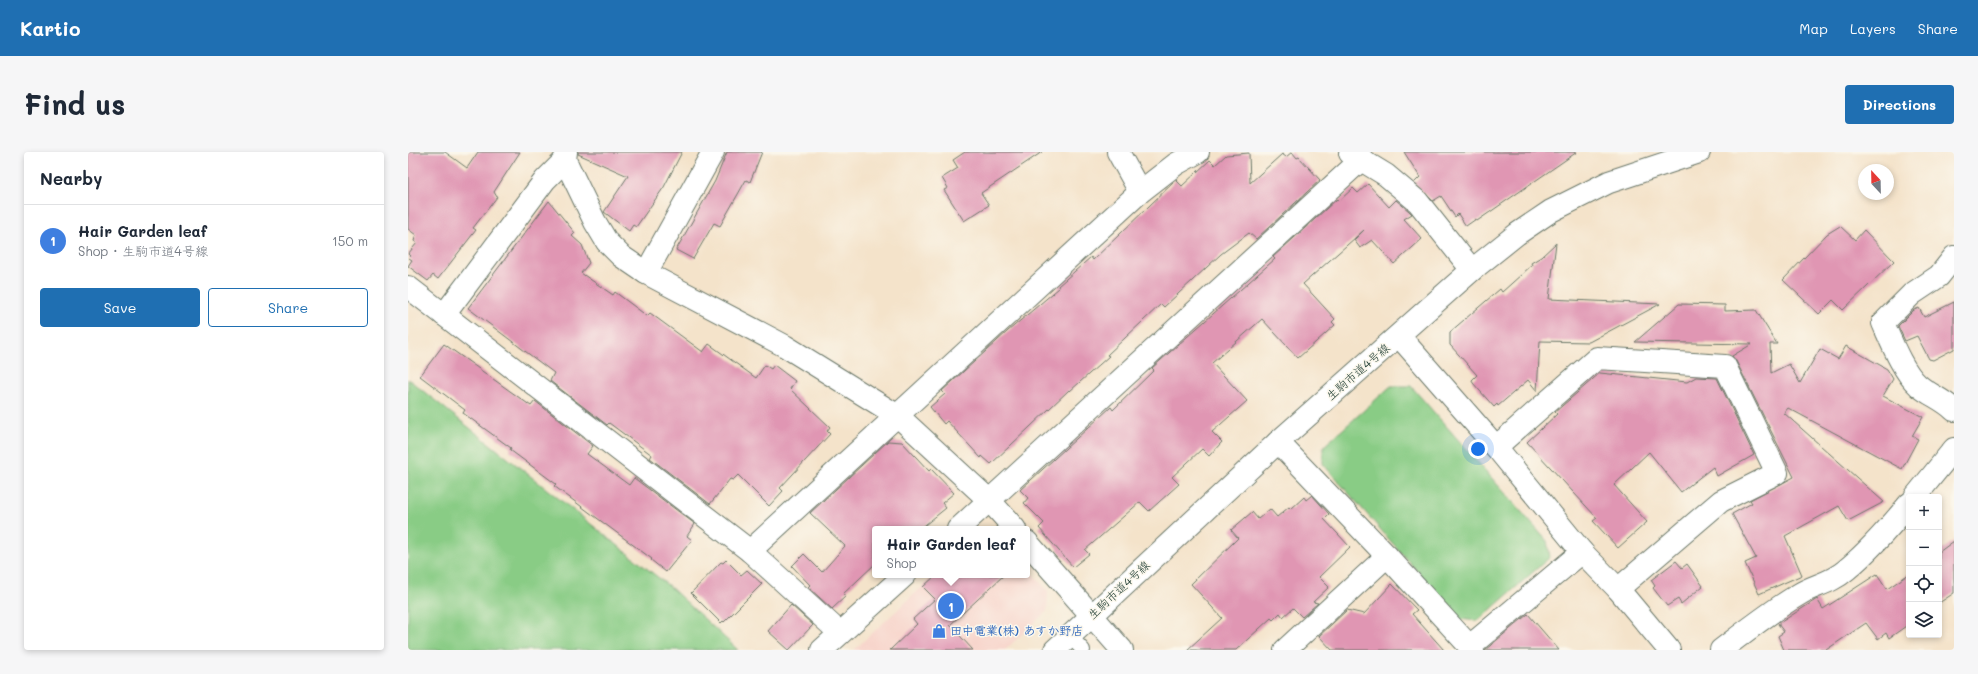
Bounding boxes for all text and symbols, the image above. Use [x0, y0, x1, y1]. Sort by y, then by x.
text: Kartio [20, 16, 80, 41]
text: Map [1799, 19, 1828, 38]
text: Layers [1850, 19, 1896, 38]
text: Share [1918, 19, 1958, 38]
button: Directions [1845, 85, 1954, 124]
text: Find us [24, 86, 125, 122]
north arrow [1858, 164, 1894, 200]
text: Nearby [40, 167, 102, 189]
text: Hair Garden leaf [78, 221, 207, 241]
text: 1 [50, 232, 56, 249]
text: 150 m [332, 232, 368, 249]
text: Shop · 生駒市道4号線 [78, 242, 208, 259]
button: Save [40, 288, 200, 327]
button: Share [208, 288, 368, 327]
street label: 生駒市道4号線 [1322, 339, 1392, 403]
your location [1468, 439, 1488, 459]
map controls [1906, 494, 1942, 638]
button: + [1906, 494, 1942, 530]
popup [872, 526, 1030, 578]
button: − [1906, 530, 1942, 566]
text: Hair Garden leaf [886, 534, 1016, 554]
text: Shop [886, 554, 917, 571]
street label: 生駒市道4号線 [1084, 556, 1153, 622]
button: locate [1906, 566, 1942, 602]
pin: 1 [938, 591, 964, 621]
button: layers [1906, 602, 1942, 638]
place label: 田中電業(株) あすか野店 [950, 622, 1083, 638]
shop icon: 田中電業(株) あすか野店 [931, 623, 947, 639]

